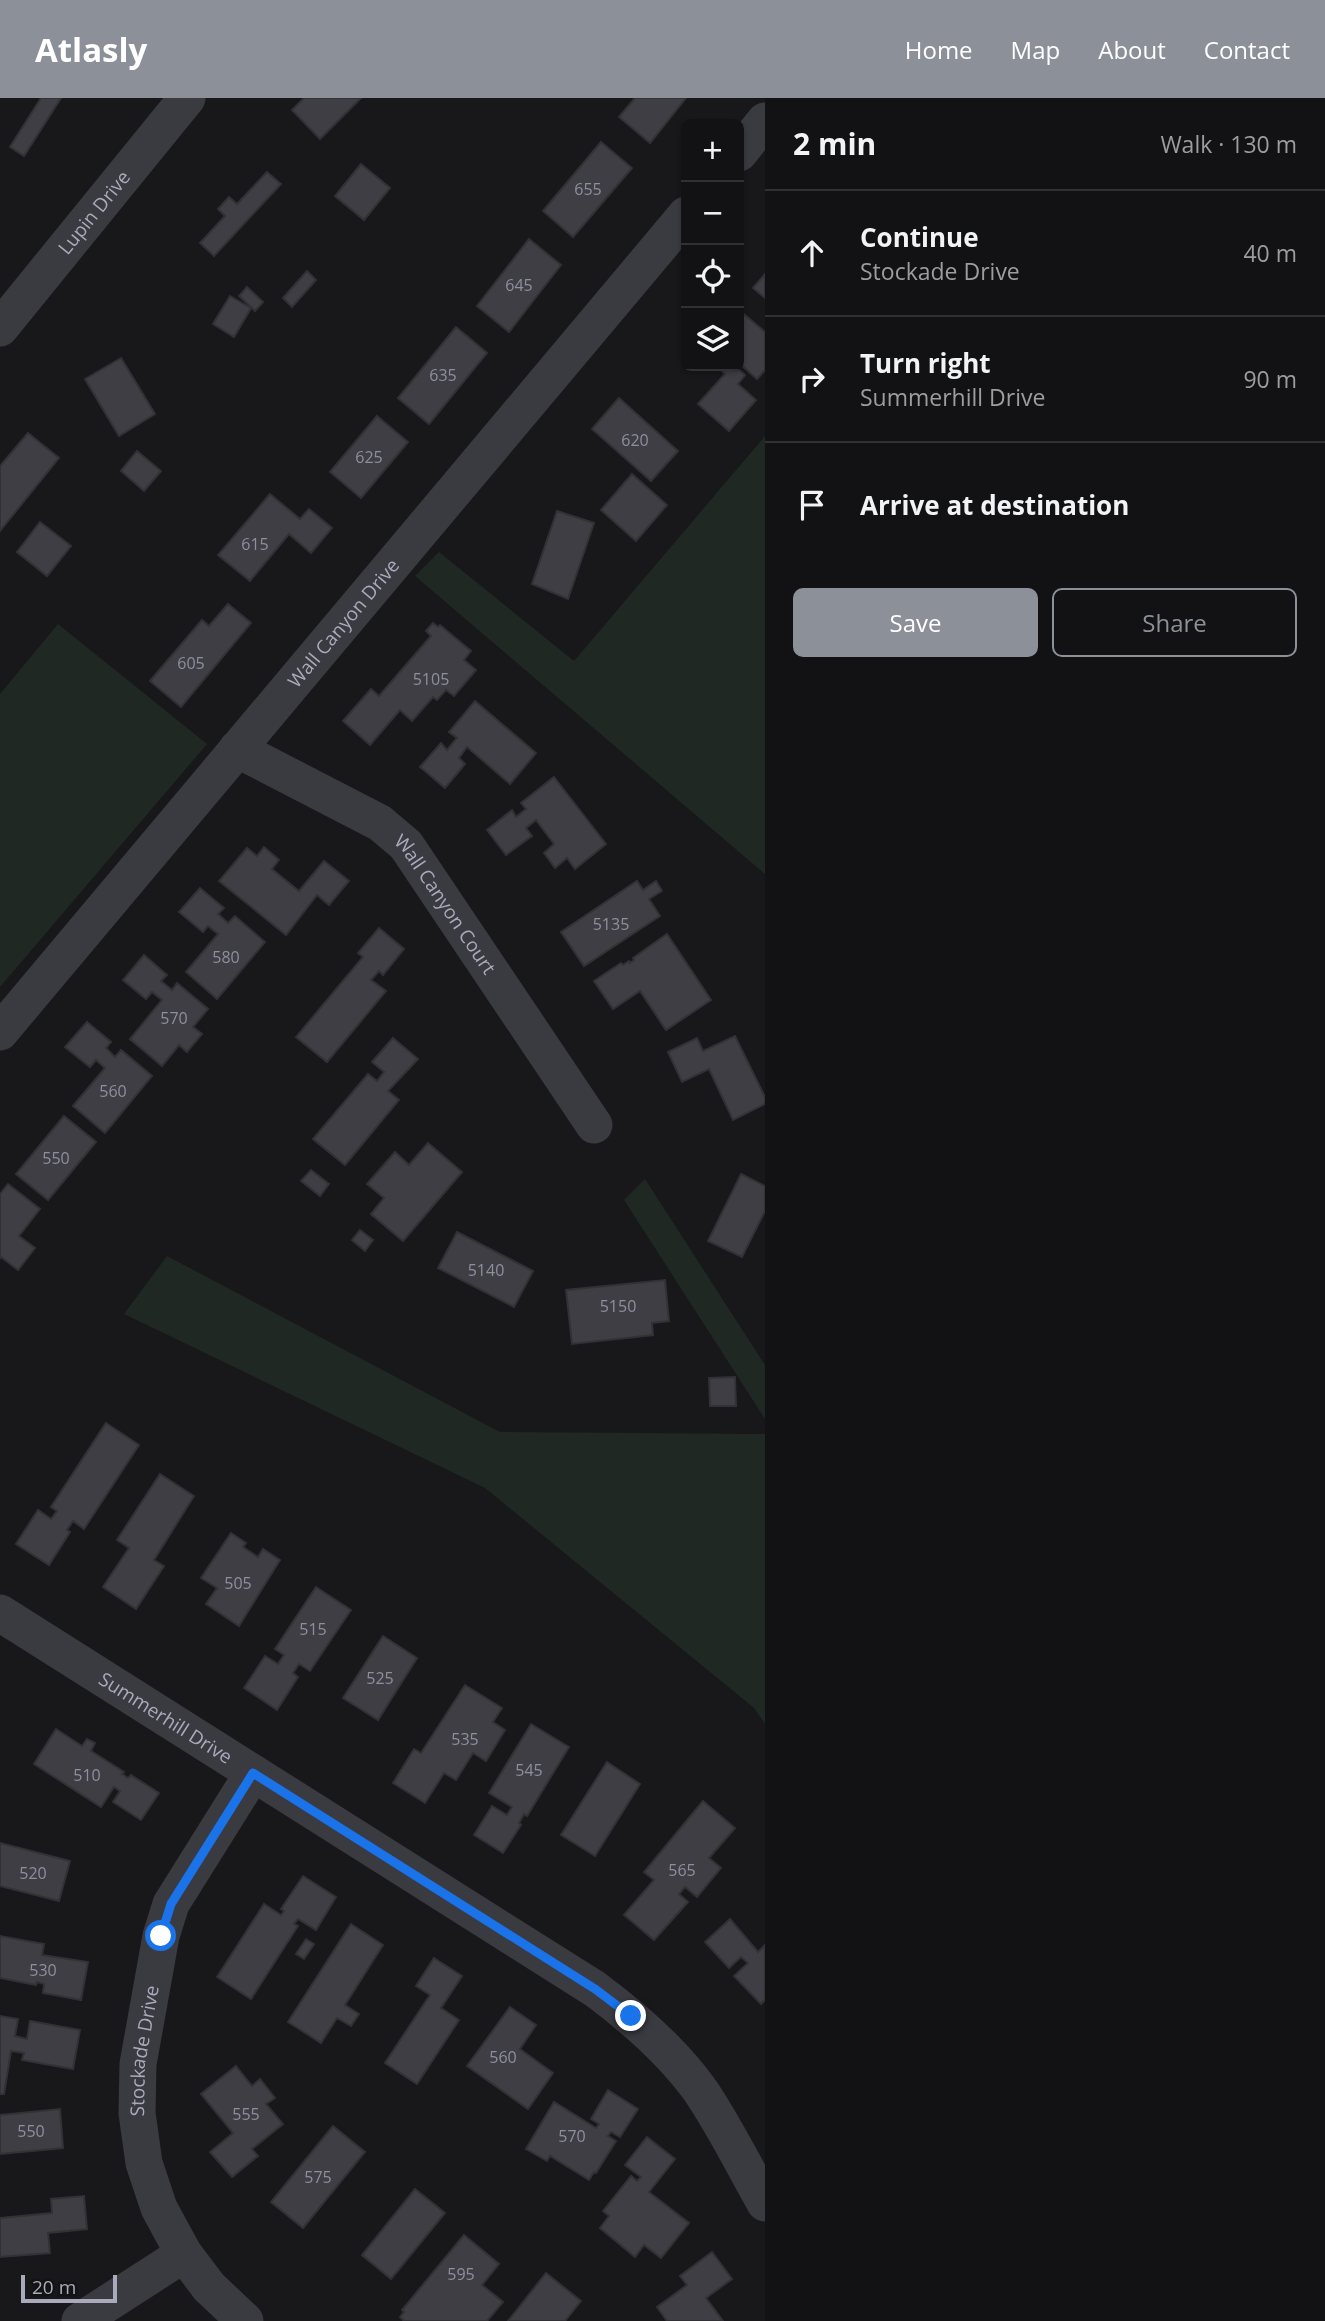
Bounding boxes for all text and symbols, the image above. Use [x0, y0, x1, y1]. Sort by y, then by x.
text: Atlasly [35, 27, 147, 72]
text: Home [905, 33, 973, 66]
text: Map [1011, 33, 1060, 66]
text: About [1098, 33, 1166, 66]
text: Contact [1204, 33, 1290, 66]
map controls [681, 119, 744, 371]
button: + [681, 119, 744, 182]
text: 2 min [793, 123, 876, 164]
text: Walk · 130 m [1160, 128, 1297, 160]
street label: Lupin Drive [52, 165, 136, 260]
house number: 655 [574, 178, 602, 200]
button: − [681, 182, 744, 245]
text: Continue [860, 219, 979, 255]
icon: ahead [793, 234, 831, 272]
text: 40 m [1243, 237, 1297, 269]
button: locate [681, 245, 744, 308]
text: Stockade Drive [860, 255, 1020, 287]
house number: 645 [505, 274, 533, 296]
button: layers [681, 308, 744, 371]
text: Turn right [860, 345, 991, 381]
icon: right [793, 360, 831, 398]
text: 90 m [1243, 363, 1297, 395]
house number: 635 [429, 364, 457, 386]
text: Summerhill Drive [860, 381, 1045, 413]
house number: 620 [621, 429, 649, 451]
house number: 625 [355, 446, 383, 468]
icon: arrive [793, 486, 831, 524]
text: Arrive at destination [860, 487, 1129, 523]
house number: 615 [241, 533, 269, 555]
street label: Wall Canyon Drive [282, 553, 405, 693]
button: Save [793, 588, 1038, 657]
button: Share [1052, 588, 1297, 657]
house number: 605 [177, 652, 205, 674]
house number: 5105 [413, 668, 449, 690]
street label: Wall Canyon Court [389, 828, 502, 979]
house number: 5135 [593, 913, 629, 935]
house number: 580 [212, 946, 240, 968]
house number: 570 [160, 1007, 188, 1029]
house number: 560 [99, 1080, 127, 1102]
house number: 550 [42, 1147, 70, 1169]
house number: 5140 [468, 1259, 504, 1281]
house number: 5150 [600, 1295, 636, 1317]
house number: 505 [224, 1572, 252, 1594]
house number: 515 [299, 1618, 327, 1640]
street label: Summerhill Drive [94, 1666, 237, 1770]
house number: 525 [366, 1667, 394, 1689]
house number: 535 [451, 1728, 479, 1750]
house number: 545 [515, 1759, 543, 1781]
house number: 510 [73, 1764, 101, 1786]
house number: 565 [668, 1859, 696, 1881]
house number: 520 [19, 1862, 47, 1884]
route start [145, 1920, 176, 1951]
house number: 530 [29, 1959, 57, 1981]
street label: Stockade Drive [124, 1983, 165, 2116]
route end [615, 2000, 646, 2031]
house number: 560 [489, 2046, 517, 2068]
house number: 555 [232, 2103, 260, 2125]
house number: 550 [17, 2120, 45, 2142]
house number: 570 [558, 2125, 586, 2147]
house number: 575 [304, 2166, 332, 2188]
house number: 595 [447, 2263, 475, 2285]
scale bar [21, 2272, 117, 2304]
text: 20 m [32, 2274, 76, 2300]

